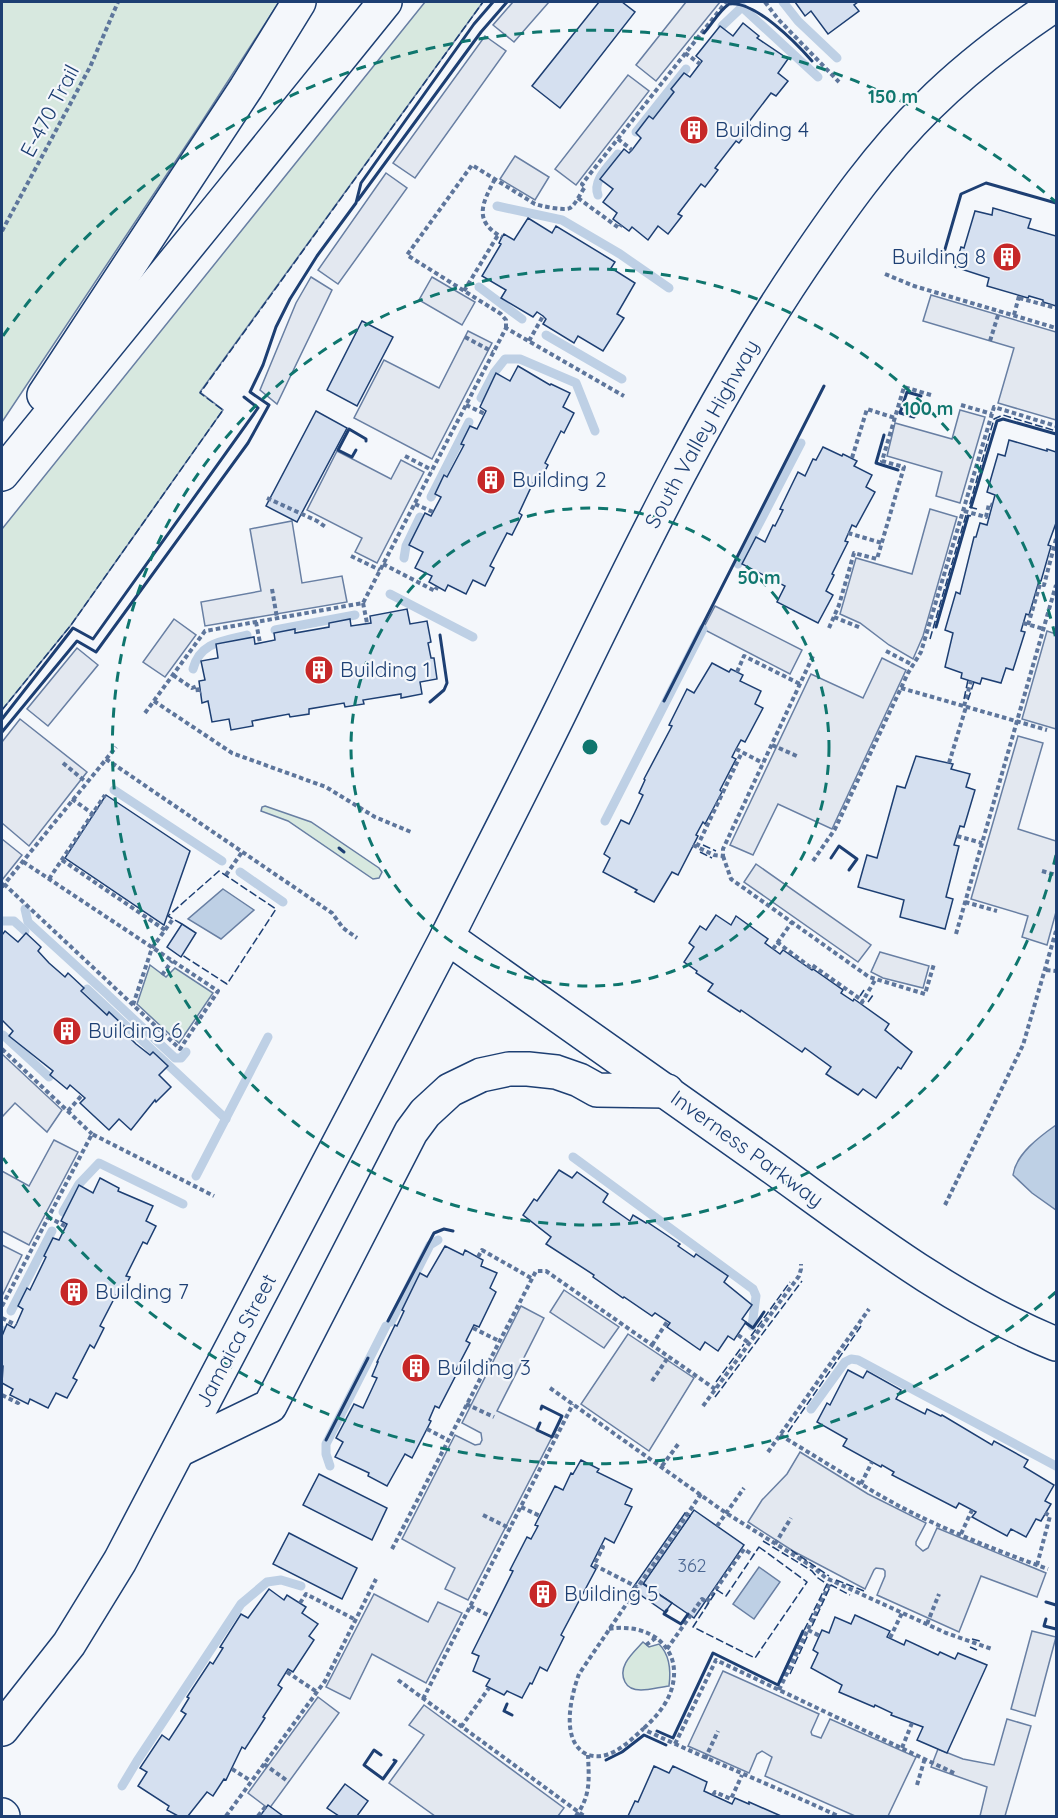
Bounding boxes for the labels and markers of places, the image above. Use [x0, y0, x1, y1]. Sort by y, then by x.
building icon: Building 4 [678, 114, 710, 146]
place label: Building 4 [715, 116, 809, 142]
building icon: Building 8 [991, 241, 1023, 273]
place label: Building 8 [892, 243, 986, 269]
building icon: Building 2 [475, 464, 507, 496]
place label: Building 2 [512, 466, 607, 492]
building icon: Building 1 [303, 654, 335, 686]
place label: Building 1 [340, 656, 431, 682]
centre of rings [580, 737, 600, 757]
building icon: Building 6 [51, 1015, 83, 1047]
place label: Building 6 [88, 1017, 182, 1043]
building icon: Building 7 [58, 1276, 90, 1308]
place label: Building 7 [95, 1278, 189, 1304]
building icon: Building 3 [400, 1352, 432, 1384]
place label: Building 3 [437, 1354, 531, 1380]
building icon: Building 5 [527, 1578, 559, 1610]
place label: Building 5 [564, 1580, 658, 1606]

